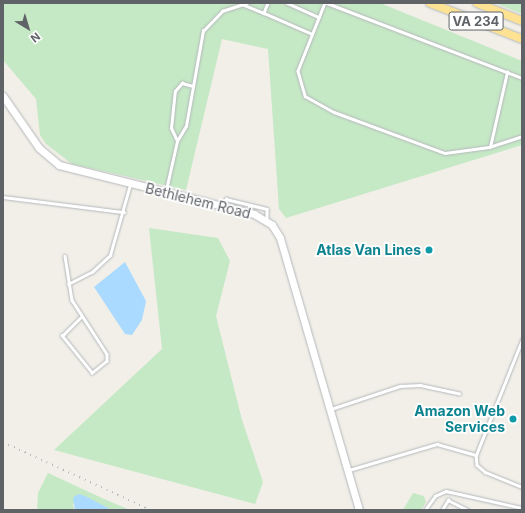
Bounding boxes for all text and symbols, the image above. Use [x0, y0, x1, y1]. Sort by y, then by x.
north arrow [8, 8, 48, 48]
road number: VA 234 [448, 10, 504, 32]
text: N [28, 29, 43, 46]
street label: Bethlehem Road [144, 180, 252, 222]
place label: Atlas Van Lines [316, 242, 421, 258]
marker: Atlas Van Lines [424, 245, 434, 255]
place label: Amazon Web Services [414, 403, 505, 436]
marker: Amazon Web Services [508, 414, 518, 424]

